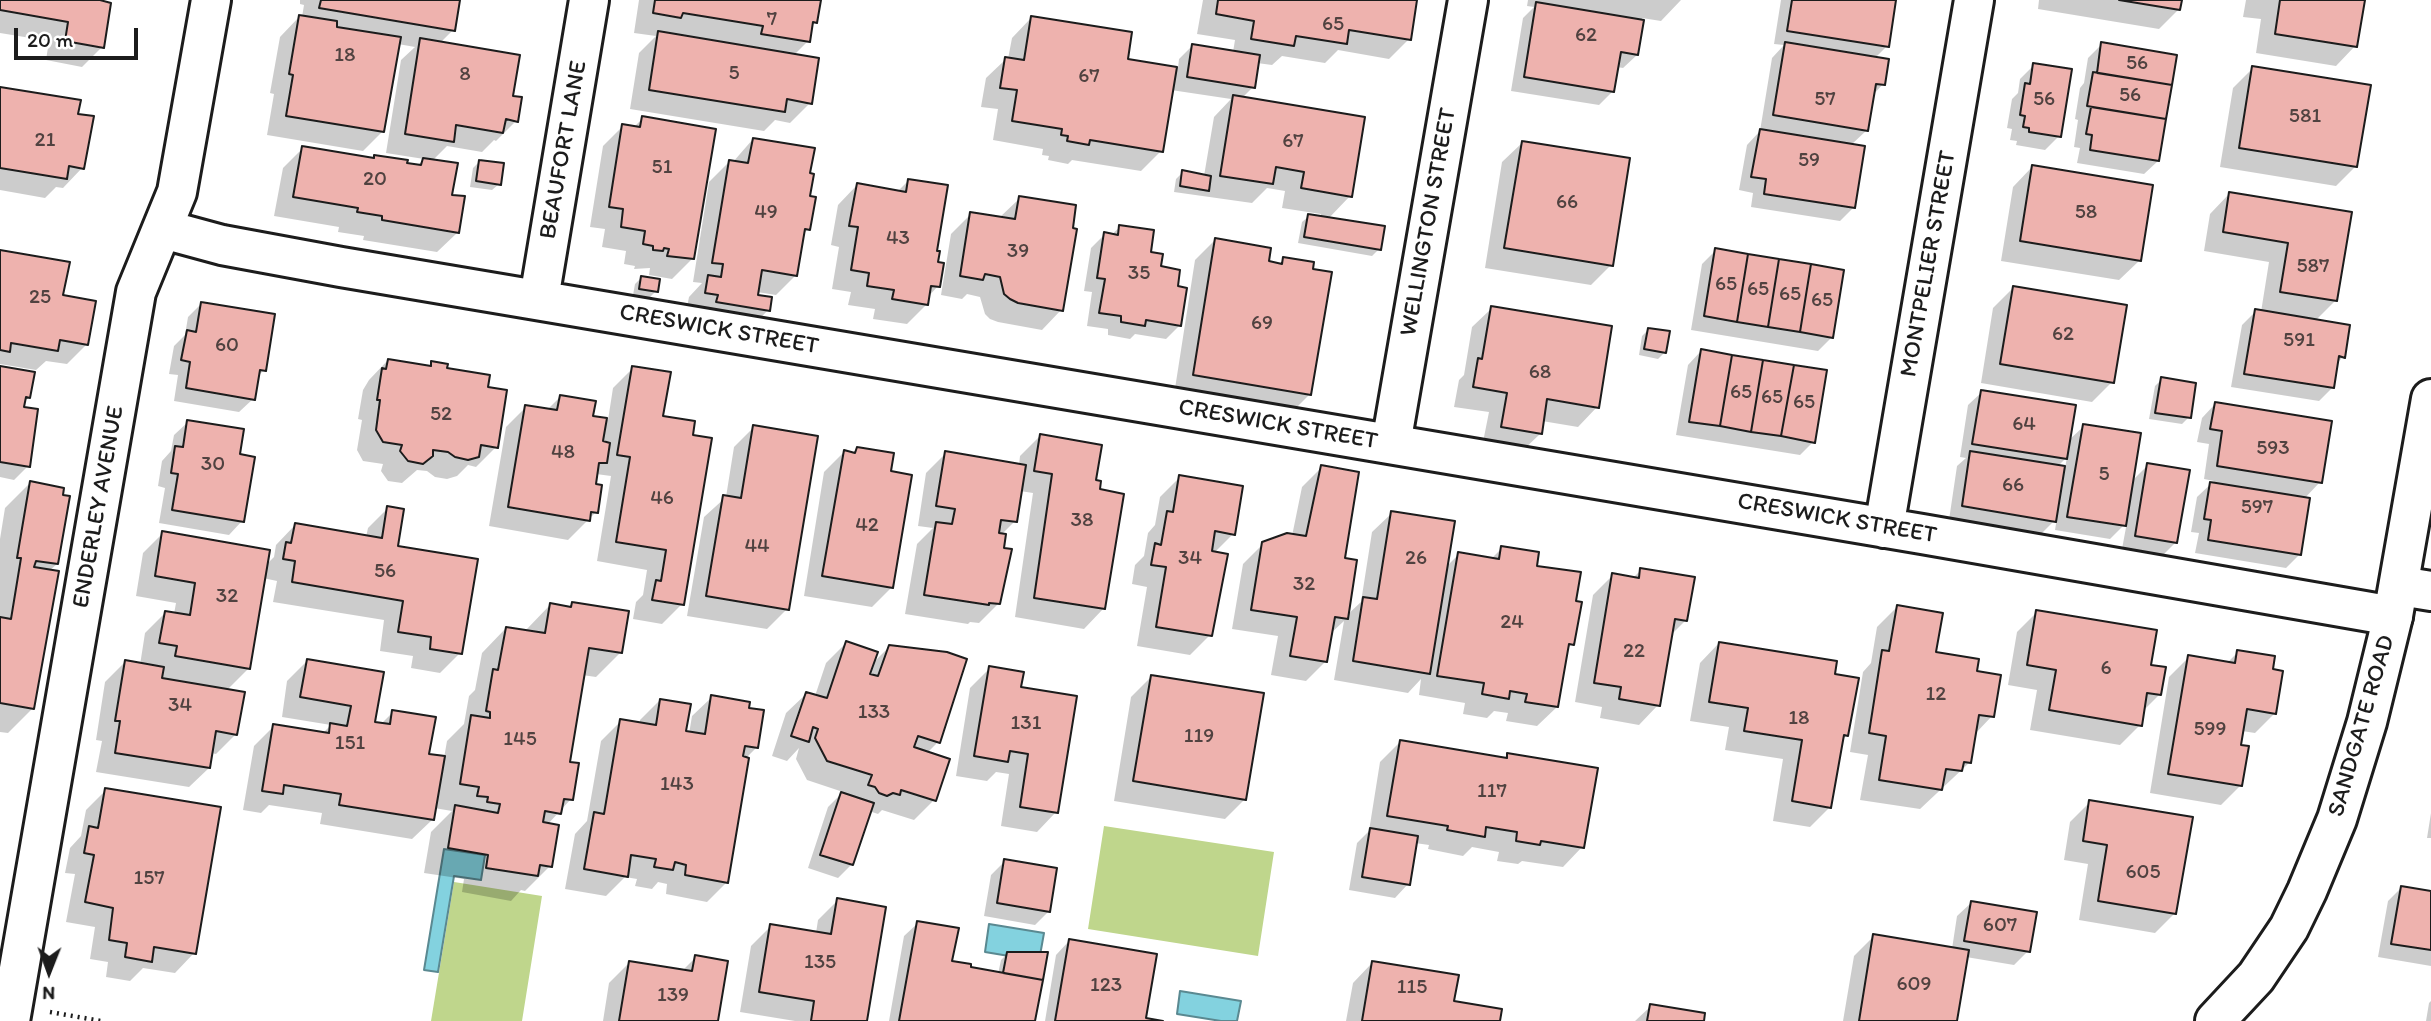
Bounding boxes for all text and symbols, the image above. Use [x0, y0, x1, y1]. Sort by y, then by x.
house number: 7 [767, 7, 777, 33]
house number: 65 [1322, 12, 1344, 38]
scale bar [18, 14, 142, 58]
house number: 62 [1575, 23, 1597, 49]
text: 20 m [27, 27, 73, 52]
house number: 18 [334, 43, 356, 69]
house number: 56 [2126, 51, 2148, 77]
street label: BEAUFORT LANE [534, 59, 594, 241]
house number: 5 [728, 61, 740, 87]
house number: 8 [459, 62, 471, 88]
house number: 67 [1078, 64, 1100, 90]
house number: 56 [2119, 83, 2141, 109]
house number: 57 [1814, 87, 1836, 113]
house number: 56 [2033, 87, 2055, 113]
house number: 581 [2289, 104, 2321, 130]
street label: WELLINGTON STREET [1395, 106, 1463, 338]
house number: 21 [35, 128, 55, 154]
house number: 67 [1282, 129, 1304, 155]
house number: 59 [1798, 148, 1820, 174]
street label: MONTPELIER STREET [1895, 149, 1963, 379]
house number: 51 [652, 155, 672, 181]
house number: 20 [363, 167, 387, 193]
house number: 66 [1556, 190, 1578, 216]
house number: 49 [754, 200, 778, 226]
house number: 58 [2075, 200, 2097, 226]
house number: 43 [886, 226, 910, 252]
house number: 39 [1007, 239, 1029, 265]
house number: 587 [2297, 254, 2329, 280]
house number: 35 [1128, 261, 1150, 287]
house number: 65 [1715, 272, 1737, 298]
house number: 65 [1747, 277, 1769, 303]
house number: 65 [1779, 282, 1801, 308]
house number: 25 [29, 285, 51, 311]
house number: 65 [1811, 288, 1833, 314]
street label: CRESWICK STREET [617, 298, 821, 362]
house number: 69 [1251, 311, 1273, 337]
house number: 62 [2052, 322, 2074, 348]
house number: 591 [2283, 328, 2315, 354]
house number: 60 [215, 333, 239, 359]
house number: 68 [1529, 360, 1551, 386]
house number: 65 [1730, 380, 1752, 406]
house number: 65 [1761, 385, 1783, 411]
house number: 65 [1793, 390, 1815, 416]
street label: CRESWICK STREET [1176, 393, 1380, 457]
house number: 52 [430, 402, 452, 428]
street label: ENDERLEY AVENUE [67, 404, 131, 610]
house number: 64 [2012, 412, 2036, 438]
house number: 593 [2256, 436, 2290, 462]
house number: 48 [551, 440, 575, 466]
house number: 30 [201, 452, 225, 478]
house number: 5 [2098, 462, 2110, 488]
house number: 66 [2002, 473, 2024, 499]
house number: 46 [650, 486, 674, 512]
street label: CRESWICK STREET [1735, 487, 1939, 551]
house number: 597 [2241, 495, 2273, 521]
house number: 38 [1071, 508, 1093, 534]
house number: 42 [855, 513, 879, 539]
house number: 44 [744, 534, 770, 560]
house number: 34 [1178, 546, 1202, 572]
house number: 26 [1405, 546, 1427, 572]
house number: 56 [374, 559, 396, 585]
house number: 32 [1293, 572, 1315, 598]
house number: 32 [216, 584, 238, 610]
house number: 24 [1500, 610, 1524, 636]
street label: SANDGATE ROAD [2322, 632, 2402, 820]
house number: 22 [1623, 639, 1645, 665]
house number: 6 [2100, 656, 2112, 682]
house number: 12 [1926, 682, 1946, 708]
house number: 34 [168, 693, 192, 719]
house number: 133 [858, 700, 890, 726]
house number: 18 [1788, 706, 1810, 732]
house number: 131 [1011, 711, 1041, 737]
house number: 599 [2194, 717, 2226, 743]
house number: 119 [1184, 724, 1214, 750]
house number: 145 [503, 727, 537, 753]
house number: 151 [335, 731, 365, 757]
house number: 143 [660, 772, 694, 798]
house number: 117 [1477, 779, 1507, 805]
house number: 605 [2125, 860, 2161, 886]
house number: 157 [133, 866, 165, 892]
house number: 607 [1983, 913, 2017, 939]
north arrow [14, 937, 84, 1007]
house number: 135 [804, 950, 836, 976]
house number: 609 [1896, 972, 1932, 998]
house number: 123 [1090, 973, 1122, 999]
house number: 115 [1397, 975, 1427, 1001]
text: N [42, 982, 55, 1005]
house number: 139 [657, 983, 689, 1009]

